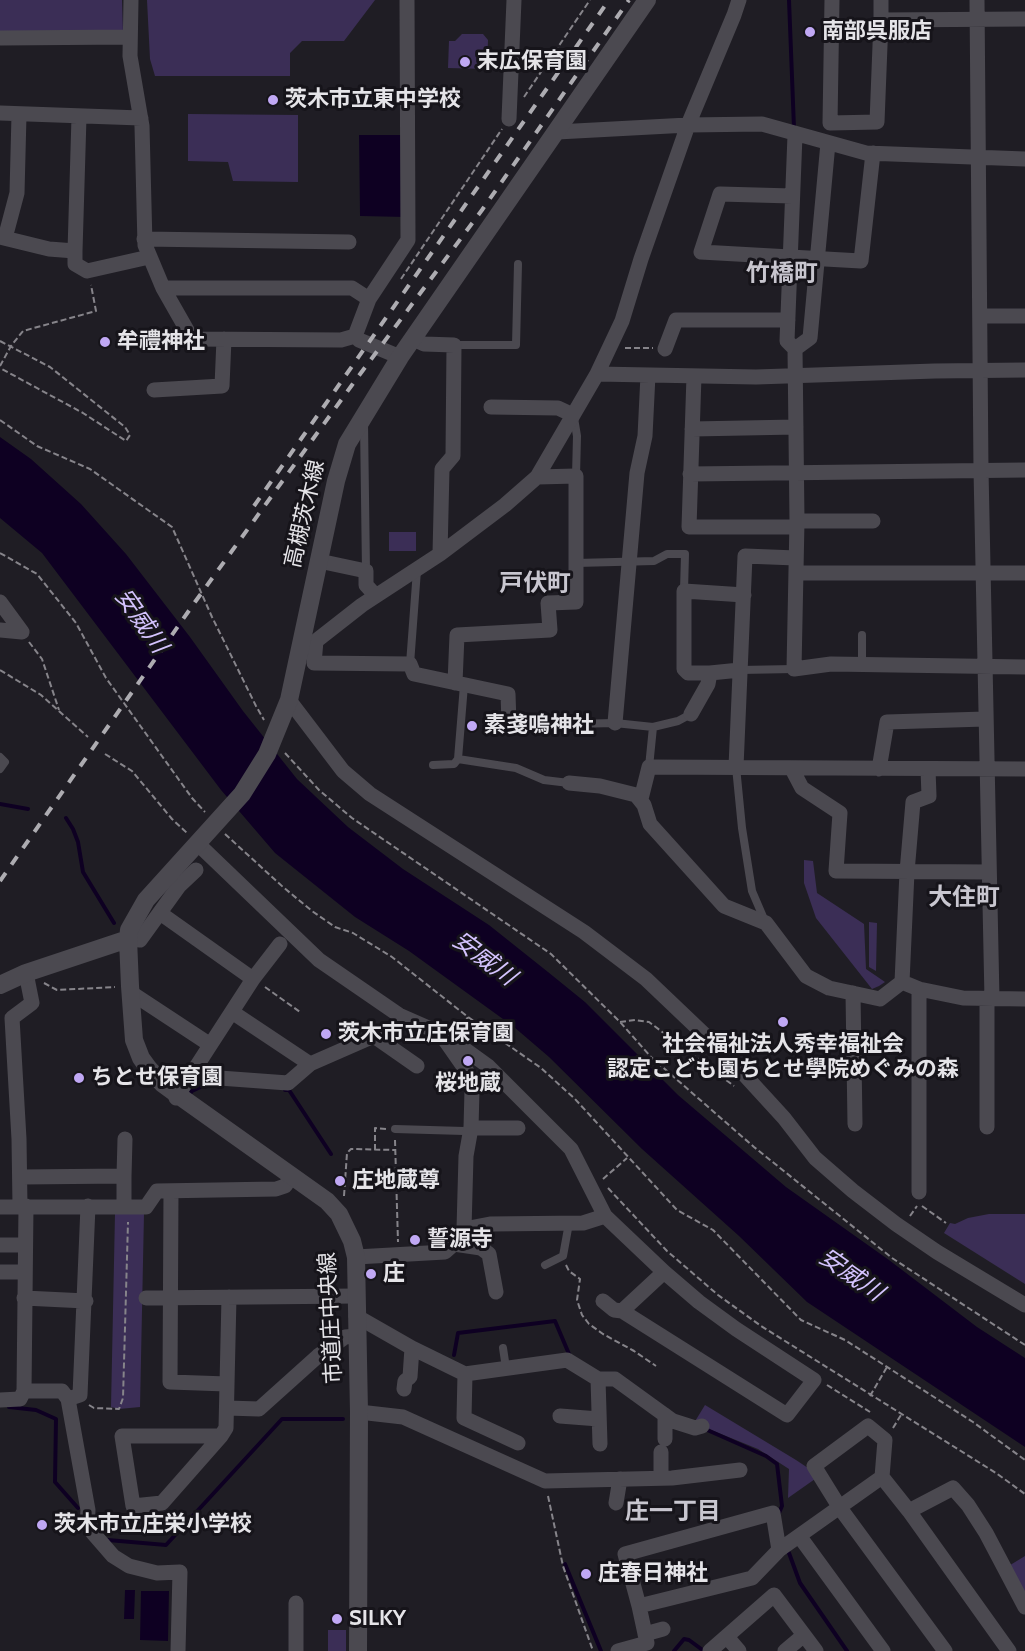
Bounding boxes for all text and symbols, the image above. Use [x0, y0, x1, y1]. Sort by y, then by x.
place label: 南部呉服店 [822, 19, 932, 45]
marker: 南部呉服店 [803, 25, 817, 39]
place label: 末広保育園 [477, 49, 587, 75]
marker: 末広保育園 [458, 55, 472, 69]
place label: 茨木市立東中学校 [285, 87, 461, 113]
marker: 茨木市立東中学校 [266, 93, 280, 107]
district label: 竹橋町 [746, 260, 818, 288]
place label: 牟禮神社 [117, 329, 205, 355]
marker: 牟禮神社 [98, 335, 112, 349]
street label: 高槻茨木線 [280, 457, 330, 571]
district label: 戸伏町 [499, 570, 571, 598]
water label: 安威川 [109, 583, 173, 659]
place label: 素戔嗚神社 [484, 713, 594, 739]
marker: 素戔嗚神社 [465, 719, 479, 733]
district label: 大住町 [928, 884, 1000, 912]
water label: 安威川 [447, 926, 521, 992]
marker: 社会福祉法人秀幸福祉会 認定こども園ちとせ學院めぐみの森 [776, 1015, 790, 1029]
place label: 茨木市立庄保育園 [338, 1021, 514, 1047]
marker: 茨木市立庄保育園 [319, 1027, 333, 1041]
place label: 社会福祉法人秀幸福祉会 認定こども園ちとせ學院めぐみの森 [607, 1032, 959, 1084]
marker: 桜地蔵 [461, 1054, 475, 1068]
place label: ちとせ保育園 [91, 1065, 223, 1091]
marker: ちとせ保育園 [72, 1071, 86, 1085]
place label: 桜地蔵 [435, 1071, 501, 1097]
place label: 庄地蔵尊 [352, 1168, 440, 1194]
marker: 庄地蔵尊 [333, 1174, 347, 1188]
place label: 誓源寺 [427, 1227, 493, 1253]
marker: 誓源寺 [408, 1233, 422, 1247]
water label: 安威川 [813, 1243, 889, 1307]
street label: 市道庄中央線 [314, 1251, 348, 1385]
place label: 庄 [383, 1261, 405, 1287]
marker: 庄 [364, 1267, 378, 1281]
district label: 庄一丁目 [625, 1498, 721, 1526]
place label: 茨木市立庄栄小学校 [54, 1512, 252, 1538]
marker: 茨木市立庄栄小学校 [35, 1518, 49, 1532]
place label: 庄春日神社 [598, 1561, 708, 1587]
marker: 庄春日神社 [579, 1567, 593, 1581]
place label: SILKY [349, 1606, 406, 1632]
marker: SILKY [330, 1612, 344, 1626]

